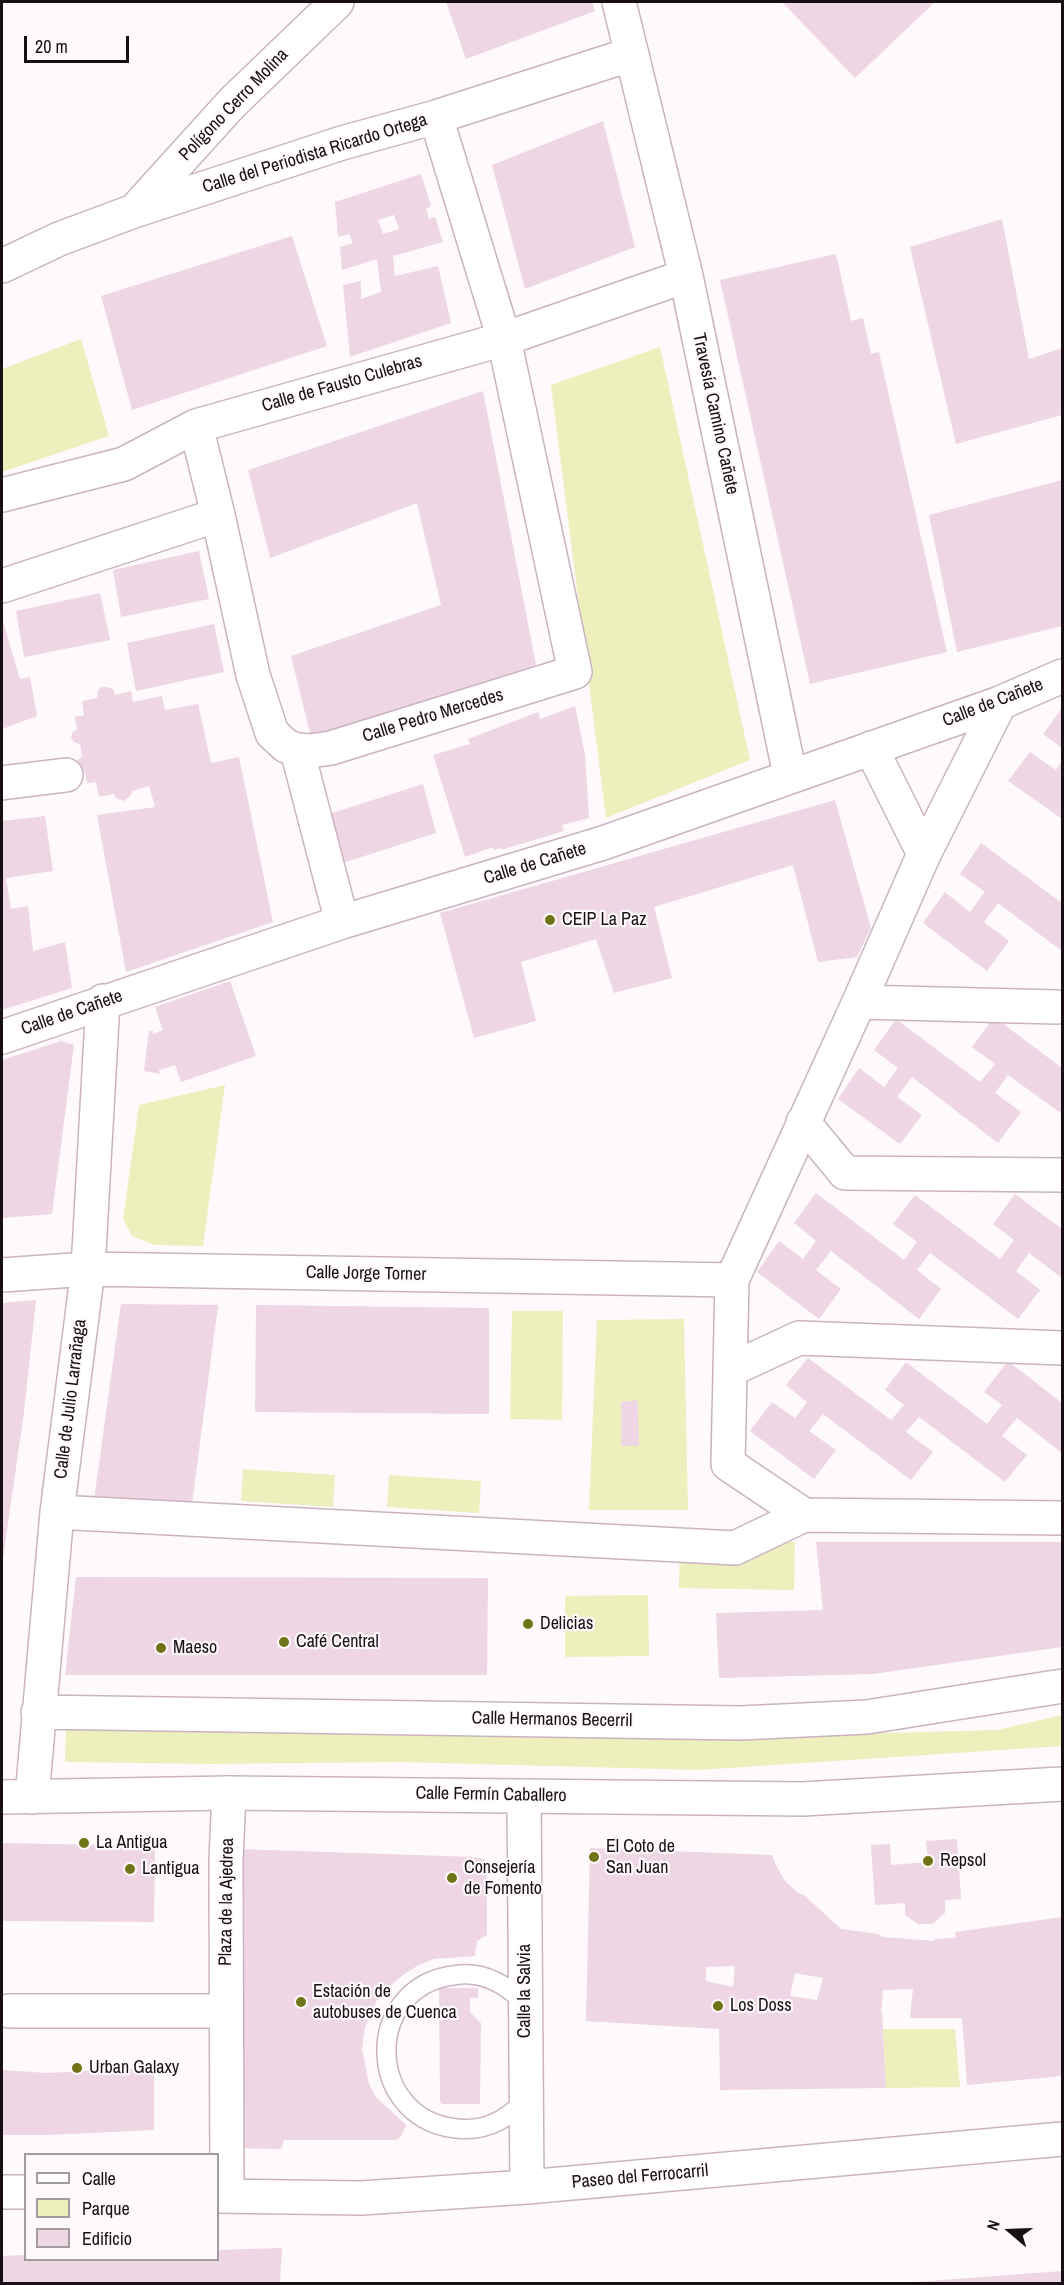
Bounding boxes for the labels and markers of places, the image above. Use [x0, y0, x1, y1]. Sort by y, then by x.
place label: CEIP La Paz [562, 909, 647, 931]
marker: CEIP La Paz [543, 913, 557, 927]
place label: Delicias [540, 1613, 593, 1635]
marker: Delicias [521, 1617, 535, 1631]
place label: Café Central [296, 1631, 379, 1653]
marker: Café Central [277, 1635, 291, 1649]
place label: Maeso [173, 1637, 217, 1659]
marker: Maeso [154, 1641, 168, 1655]
place label: La Antigua [96, 1832, 167, 1854]
marker: La Antigua [77, 1836, 91, 1850]
place label: El Coto de San Juan [606, 1836, 675, 1878]
marker: El Coto de San Juan [587, 1850, 601, 1864]
place label: Repsol [940, 1850, 986, 1872]
marker: Repsol [921, 1854, 935, 1868]
place label: Consejería de Fomento [464, 1857, 542, 1900]
place label: Lantigua [142, 1858, 199, 1880]
marker: Lantigua [123, 1862, 137, 1876]
marker: Consejería de Fomento [445, 1871, 459, 1885]
place label: Estación de autobuses de Cuenca [313, 1981, 457, 2024]
marker: Estación de autobuses de Cuenca [294, 1995, 308, 2009]
place label: Los Doss [730, 1995, 792, 2017]
marker: Los Doss [711, 1999, 725, 2013]
place label: Urban Galaxy [89, 2057, 179, 2079]
marker: Urban Galaxy [70, 2061, 84, 2075]

